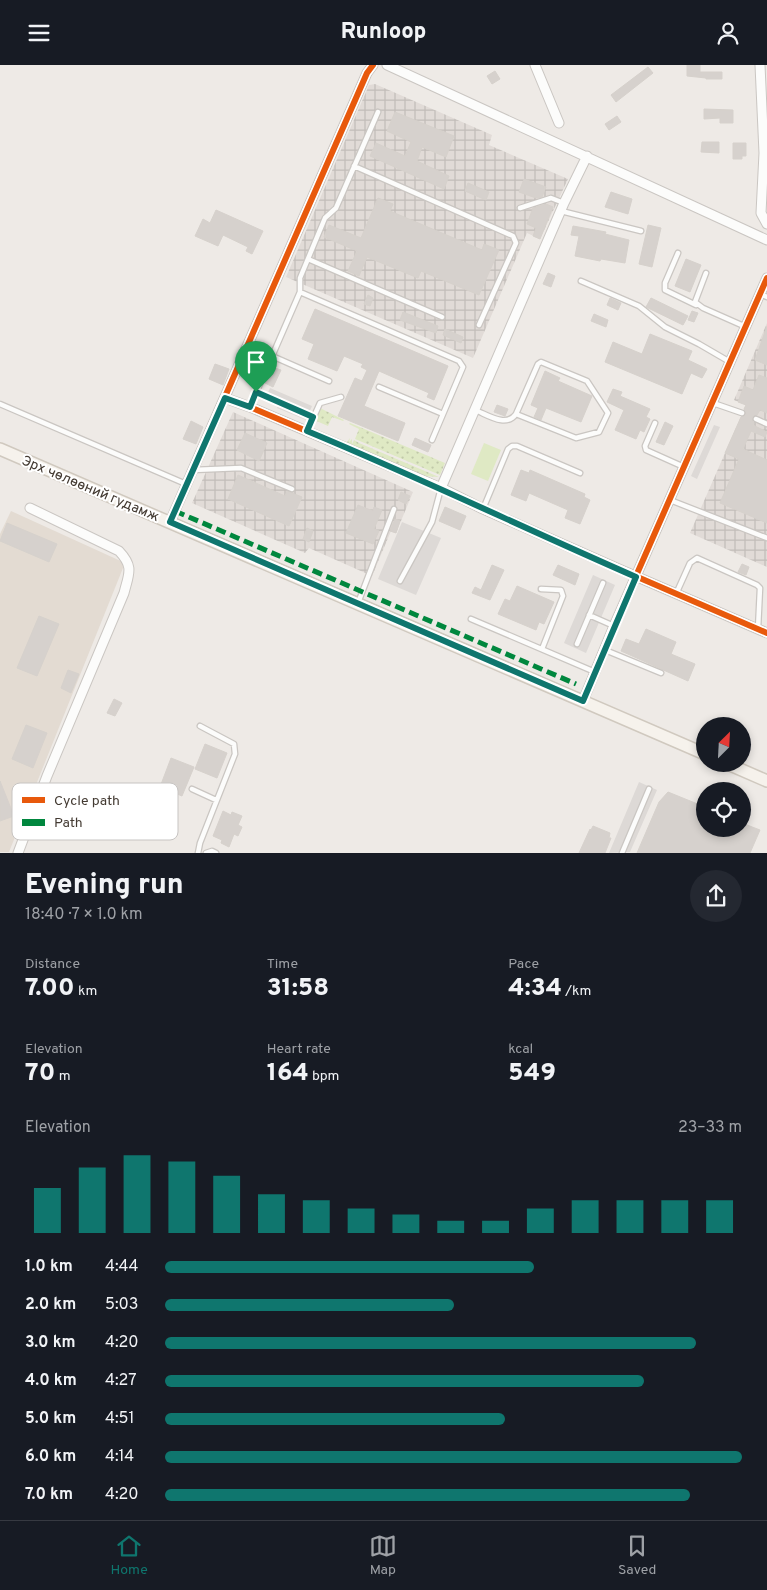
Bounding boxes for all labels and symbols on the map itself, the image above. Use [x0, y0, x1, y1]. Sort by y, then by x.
pin [235, 341, 277, 392]
street label: Эрх чөлөөний гудамж [19, 453, 162, 526]
north arrow [696, 717, 751, 773]
legend [12, 783, 178, 840]
text: Cycle path [54, 793, 120, 810]
text: Path [54, 815, 83, 832]

